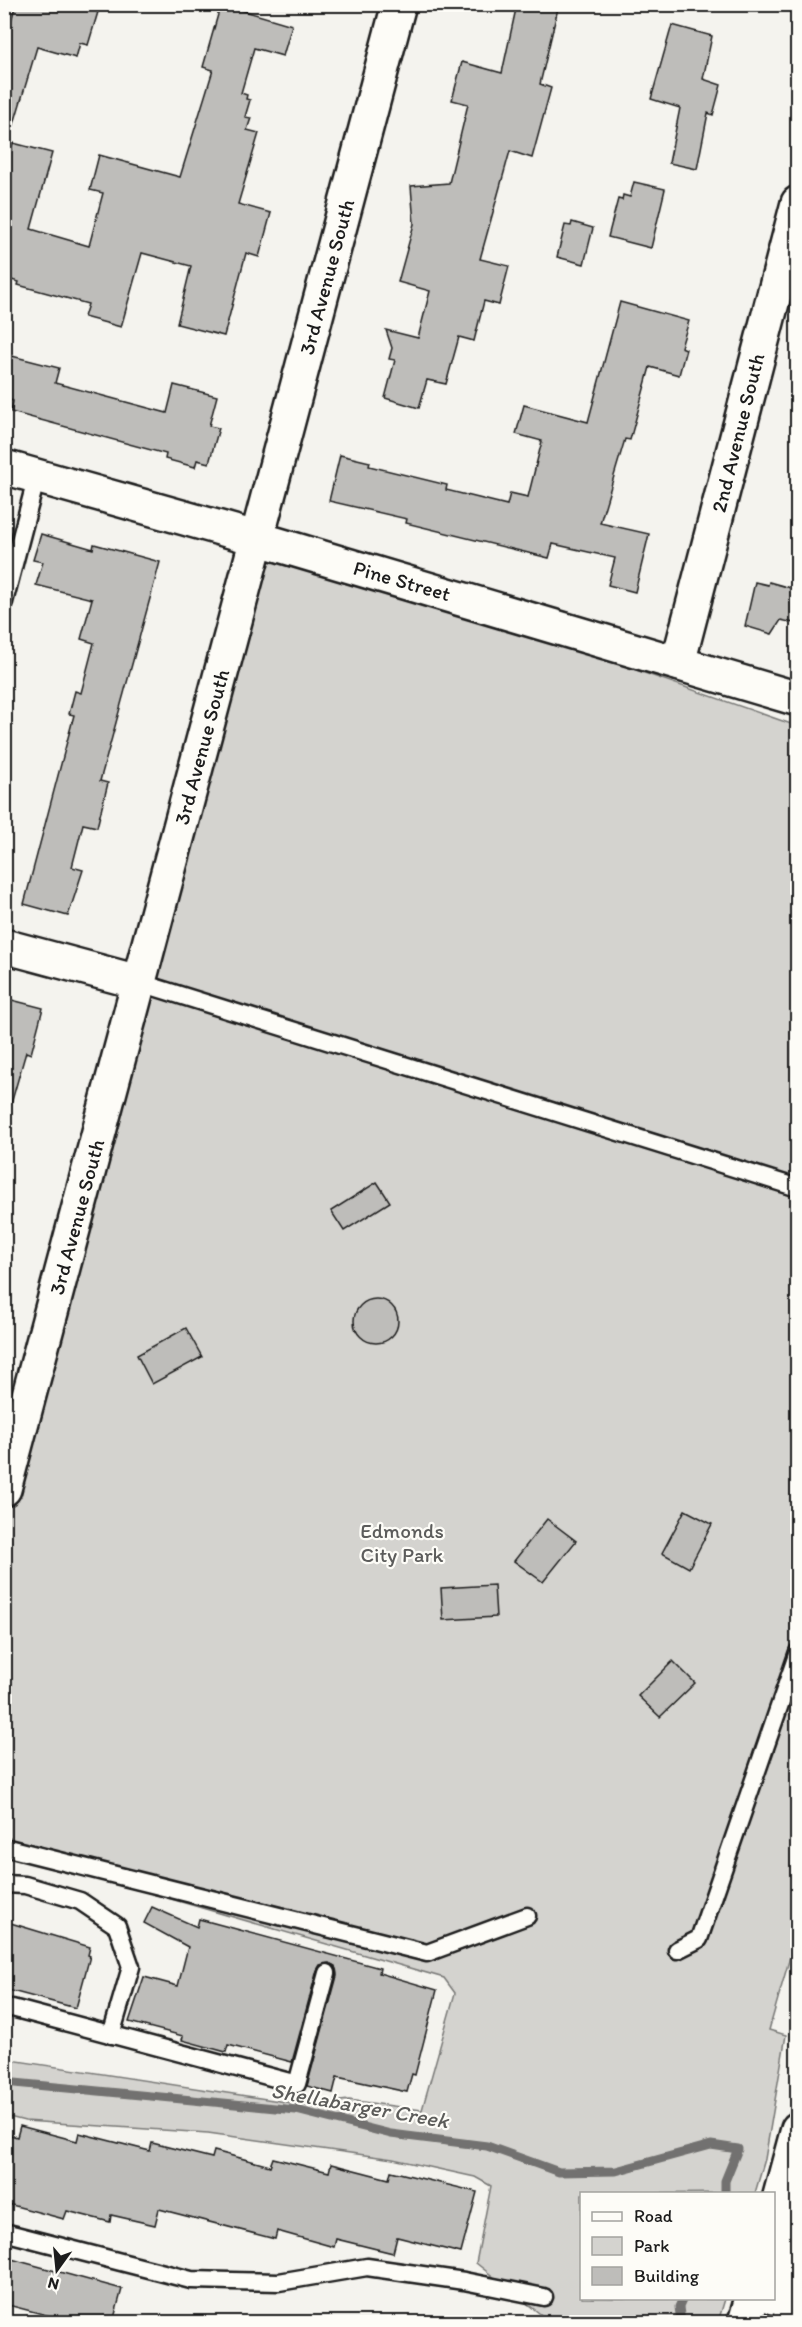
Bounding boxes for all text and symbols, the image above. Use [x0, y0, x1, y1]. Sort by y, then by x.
street label: 3rd Avenue South [294, 196, 359, 357]
street label: 2nd Avenue South [706, 351, 769, 515]
street label: Pine Street [351, 555, 454, 606]
street label: 3rd Avenue South [169, 666, 234, 827]
street label: 3rd Avenue South [44, 1136, 109, 1297]
park label: Edmonds City Park [360, 1518, 444, 1567]
water label: Shellabarger Creek [269, 2077, 452, 2135]
legend [580, 2192, 775, 2300]
text: Road [634, 2205, 673, 2227]
text: Park [634, 2235, 669, 2257]
north arrow [27, 2240, 87, 2300]
text: Building [634, 2265, 700, 2287]
text: N [46, 2273, 61, 2295]

